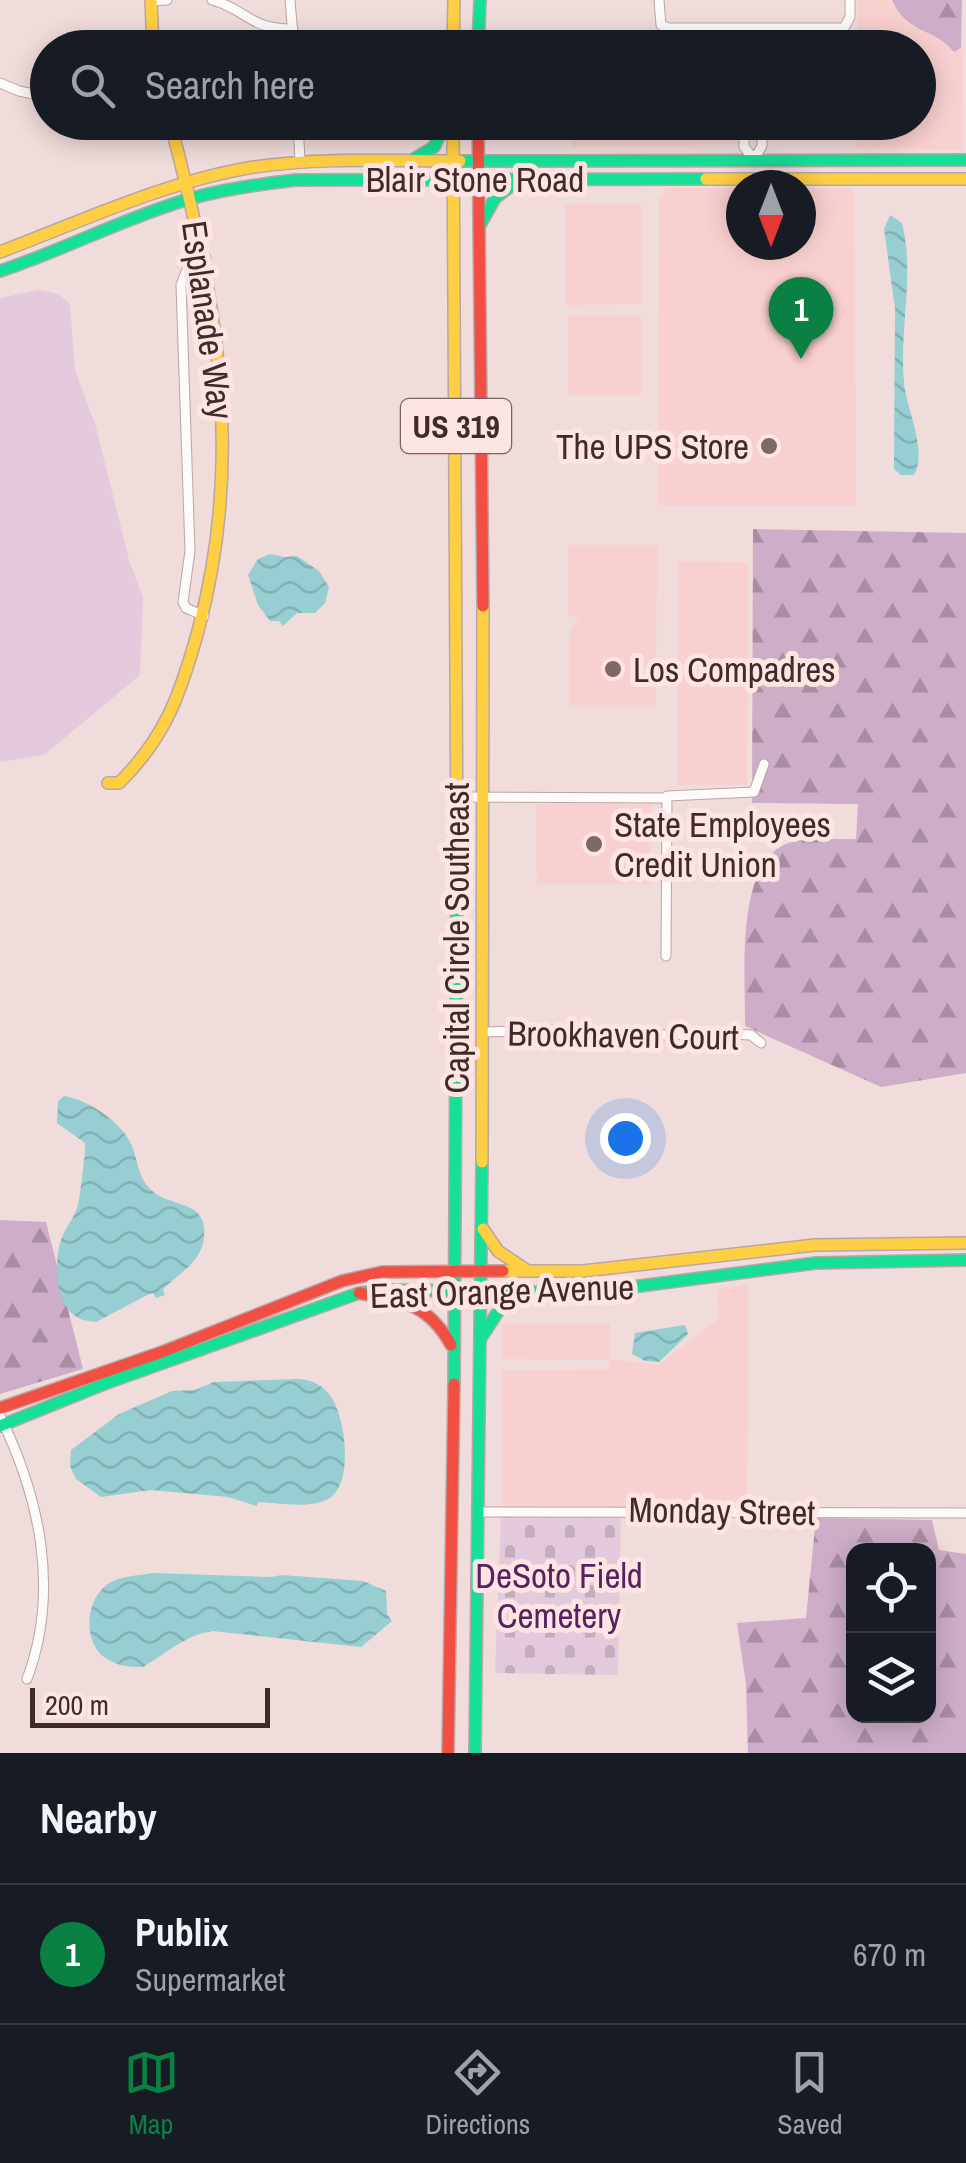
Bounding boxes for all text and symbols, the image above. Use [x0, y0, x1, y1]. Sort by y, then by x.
search box [30, 30, 936, 140]
icon: search [65, 58, 120, 113]
text: Search here [145, 60, 315, 111]
street label: Blair Stone Road [366, 156, 584, 203]
north arrow [726, 170, 816, 260]
street label: Esplanade Way [171, 218, 245, 423]
pin: 1 [768, 276, 834, 359]
road number: US 319 [401, 399, 511, 453]
place label: The UPS Store [556, 423, 749, 470]
marker: The UPS Store [758, 435, 780, 457]
place label: Los Compadres [633, 646, 836, 693]
marker: Los Compadres [602, 658, 624, 680]
street label: Capital Circle Southeast [433, 782, 480, 1094]
place label: State Employees Credit Union [614, 801, 831, 888]
marker: State Employees Credit Union [583, 833, 605, 855]
street label: Brookhaven Court [507, 1009, 739, 1061]
your location [600, 1113, 651, 1164]
street label: East Orange Avenue [369, 1263, 635, 1319]
street label: Monday Street [628, 1486, 816, 1536]
map controls [846, 1543, 936, 1723]
button: locate [846, 1543, 936, 1633]
park label: DeSoto Field Cemetery [475, 1552, 643, 1639]
button: layers [846, 1633, 936, 1723]
scale bar [30, 1683, 270, 1728]
text: 200 m [45, 1686, 109, 1724]
text: Nearby [40, 1790, 157, 1846]
text: Publix [135, 1907, 229, 1958]
text: 1 [65, 1933, 80, 1976]
text: 670 m [853, 1933, 926, 1976]
text: Supermarket [135, 1958, 285, 2001]
tab: Map [124, 2045, 179, 2143]
tab: Directions [426, 2045, 530, 2143]
tab: Saved [777, 2045, 842, 2143]

